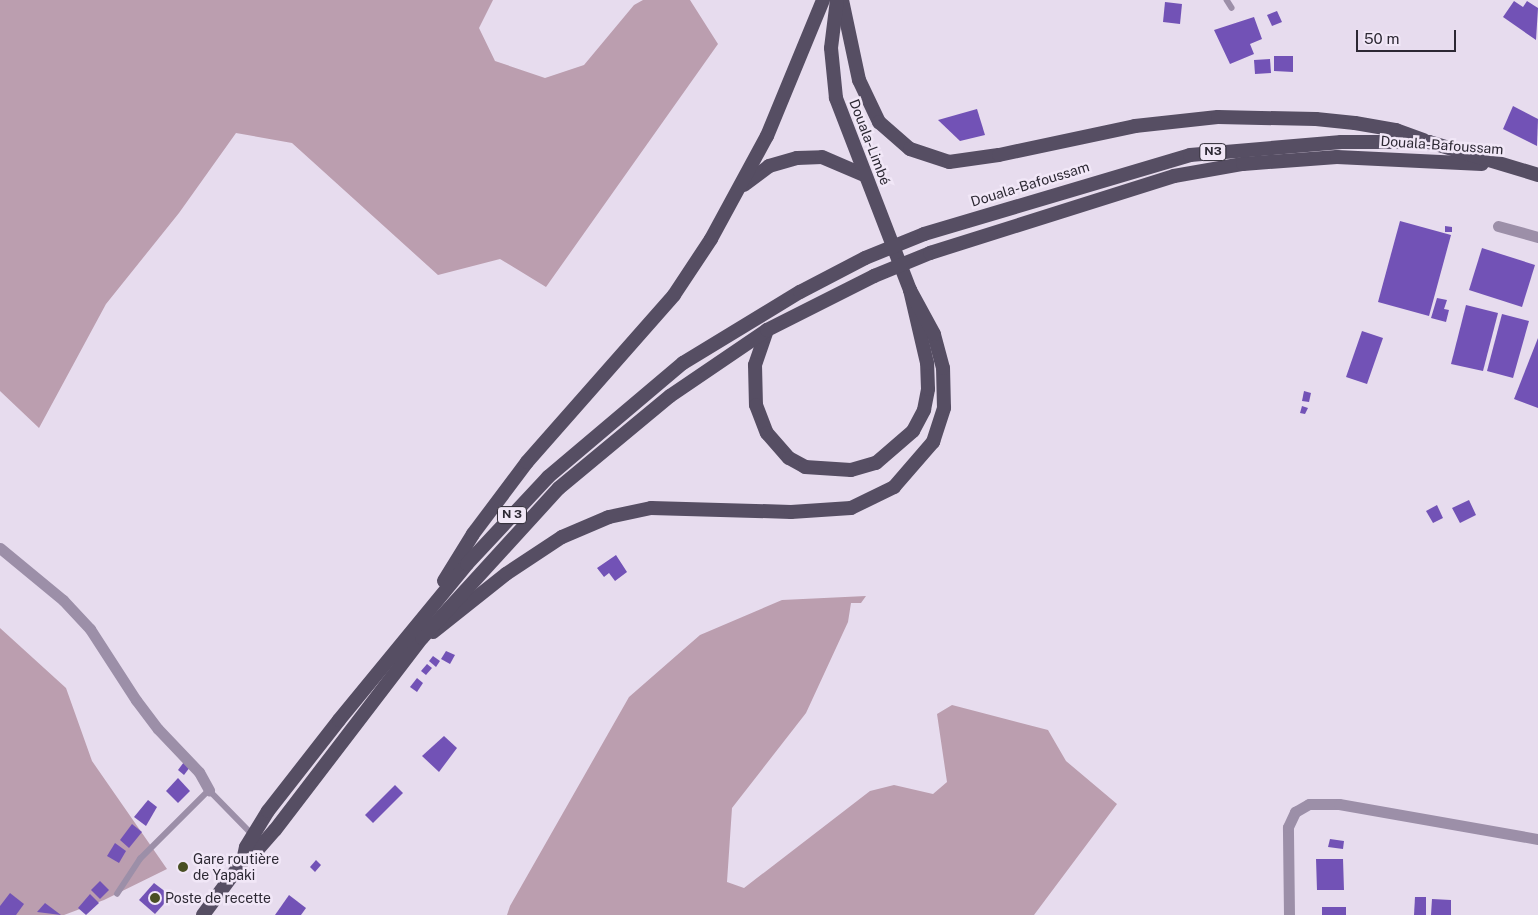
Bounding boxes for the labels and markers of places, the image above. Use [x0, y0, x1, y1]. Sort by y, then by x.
place label: Gare routière de Yapaki [193, 851, 279, 884]
marker: Gare routière de Yapaki [177, 861, 189, 873]
place label: Poste de recette [165, 890, 271, 906]
marker: Poste de recette [149, 892, 161, 904]

